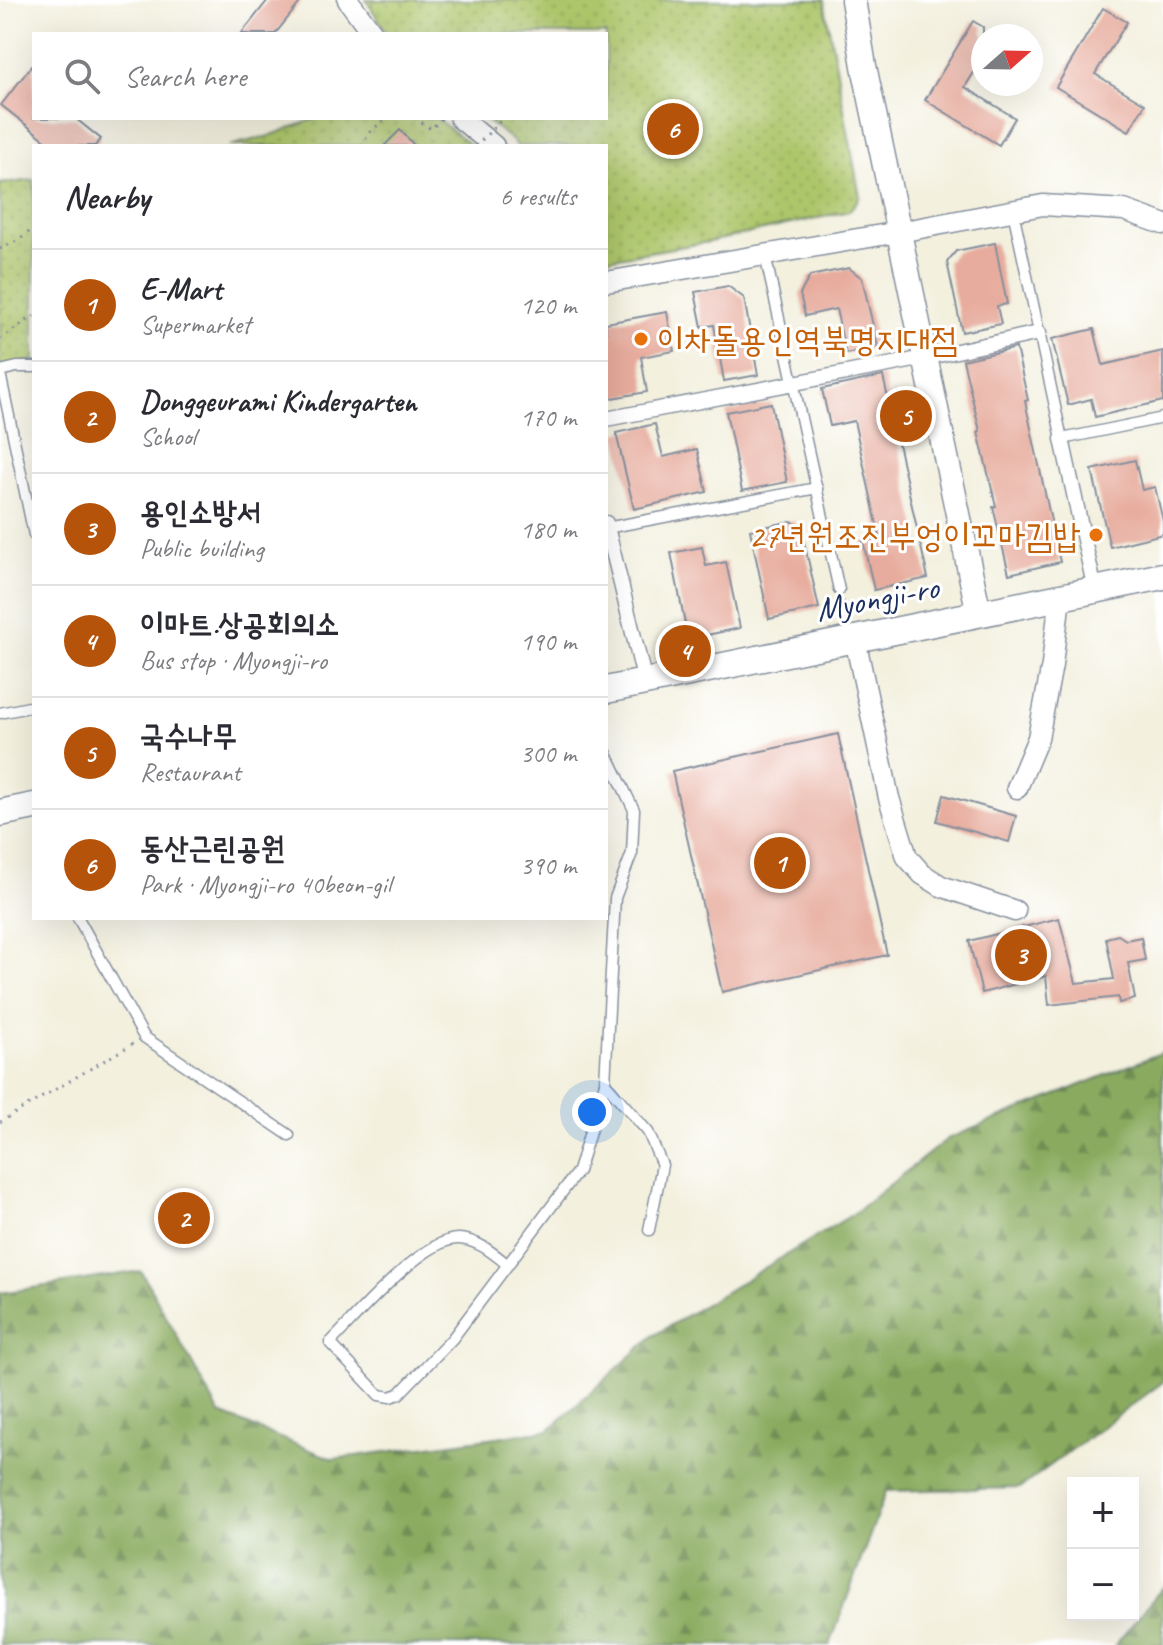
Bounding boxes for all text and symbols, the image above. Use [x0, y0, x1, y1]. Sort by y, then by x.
north arrow [971, 24, 1043, 96]
search box [32, 32, 608, 120]
icon: search [60, 54, 104, 98]
text: Search here [124, 57, 246, 95]
pin: 6 [647, 99, 699, 159]
text: Nearby [64, 175, 150, 218]
text: 6 results [500, 180, 576, 213]
text: E-Mart [140, 270, 222, 308]
text: 1 [84, 289, 96, 322]
text: 120 m [520, 289, 576, 322]
text: Supermarket [140, 308, 251, 341]
place label: 이차돌용인역북명지대점 [657, 318, 958, 361]
marker: 이차돌용인역북명지대점 [632, 330, 650, 348]
text: Donggeurami Kindergarten [140, 382, 417, 420]
pin: 5 [880, 386, 932, 446]
text: 2 [84, 401, 96, 434]
text: 170 m [520, 401, 576, 434]
text: School [140, 420, 196, 453]
text: 용인소방서 [140, 493, 261, 531]
text: 3 [84, 513, 96, 546]
text: 180 m [520, 513, 576, 546]
place label: 27년원조진부엉이꼬마김밥 [748, 514, 1081, 557]
marker: 27년원조진부엉이꼬마김밥 [1087, 526, 1105, 544]
text: Public building [140, 532, 263, 565]
street label: Myongji-ro [812, 565, 944, 631]
text: 이마트.상공회의소 [140, 605, 339, 643]
pin: 4 [659, 621, 711, 681]
text: 4 [84, 625, 96, 658]
text: 190 m [520, 625, 576, 658]
text: Bus stop · Myongji-ro [140, 644, 327, 677]
text: 국수나무 [140, 717, 237, 755]
text: 5 [84, 737, 96, 770]
text: 300 m [520, 737, 576, 770]
text: Restaurant [140, 756, 241, 789]
text: 동산근린공원 [140, 829, 285, 867]
pin: 1 [754, 833, 806, 893]
text: 6 [84, 849, 96, 882]
text: 390 m [520, 849, 576, 882]
text: Park · Myongji-ro 40beon-gil [140, 868, 391, 901]
pin: 3 [995, 925, 1047, 985]
your location [572, 1092, 612, 1132]
pin: 2 [158, 1188, 210, 1248]
map controls [1067, 1477, 1139, 1621]
button: + [1067, 1477, 1139, 1549]
button: − [1067, 1549, 1139, 1621]

